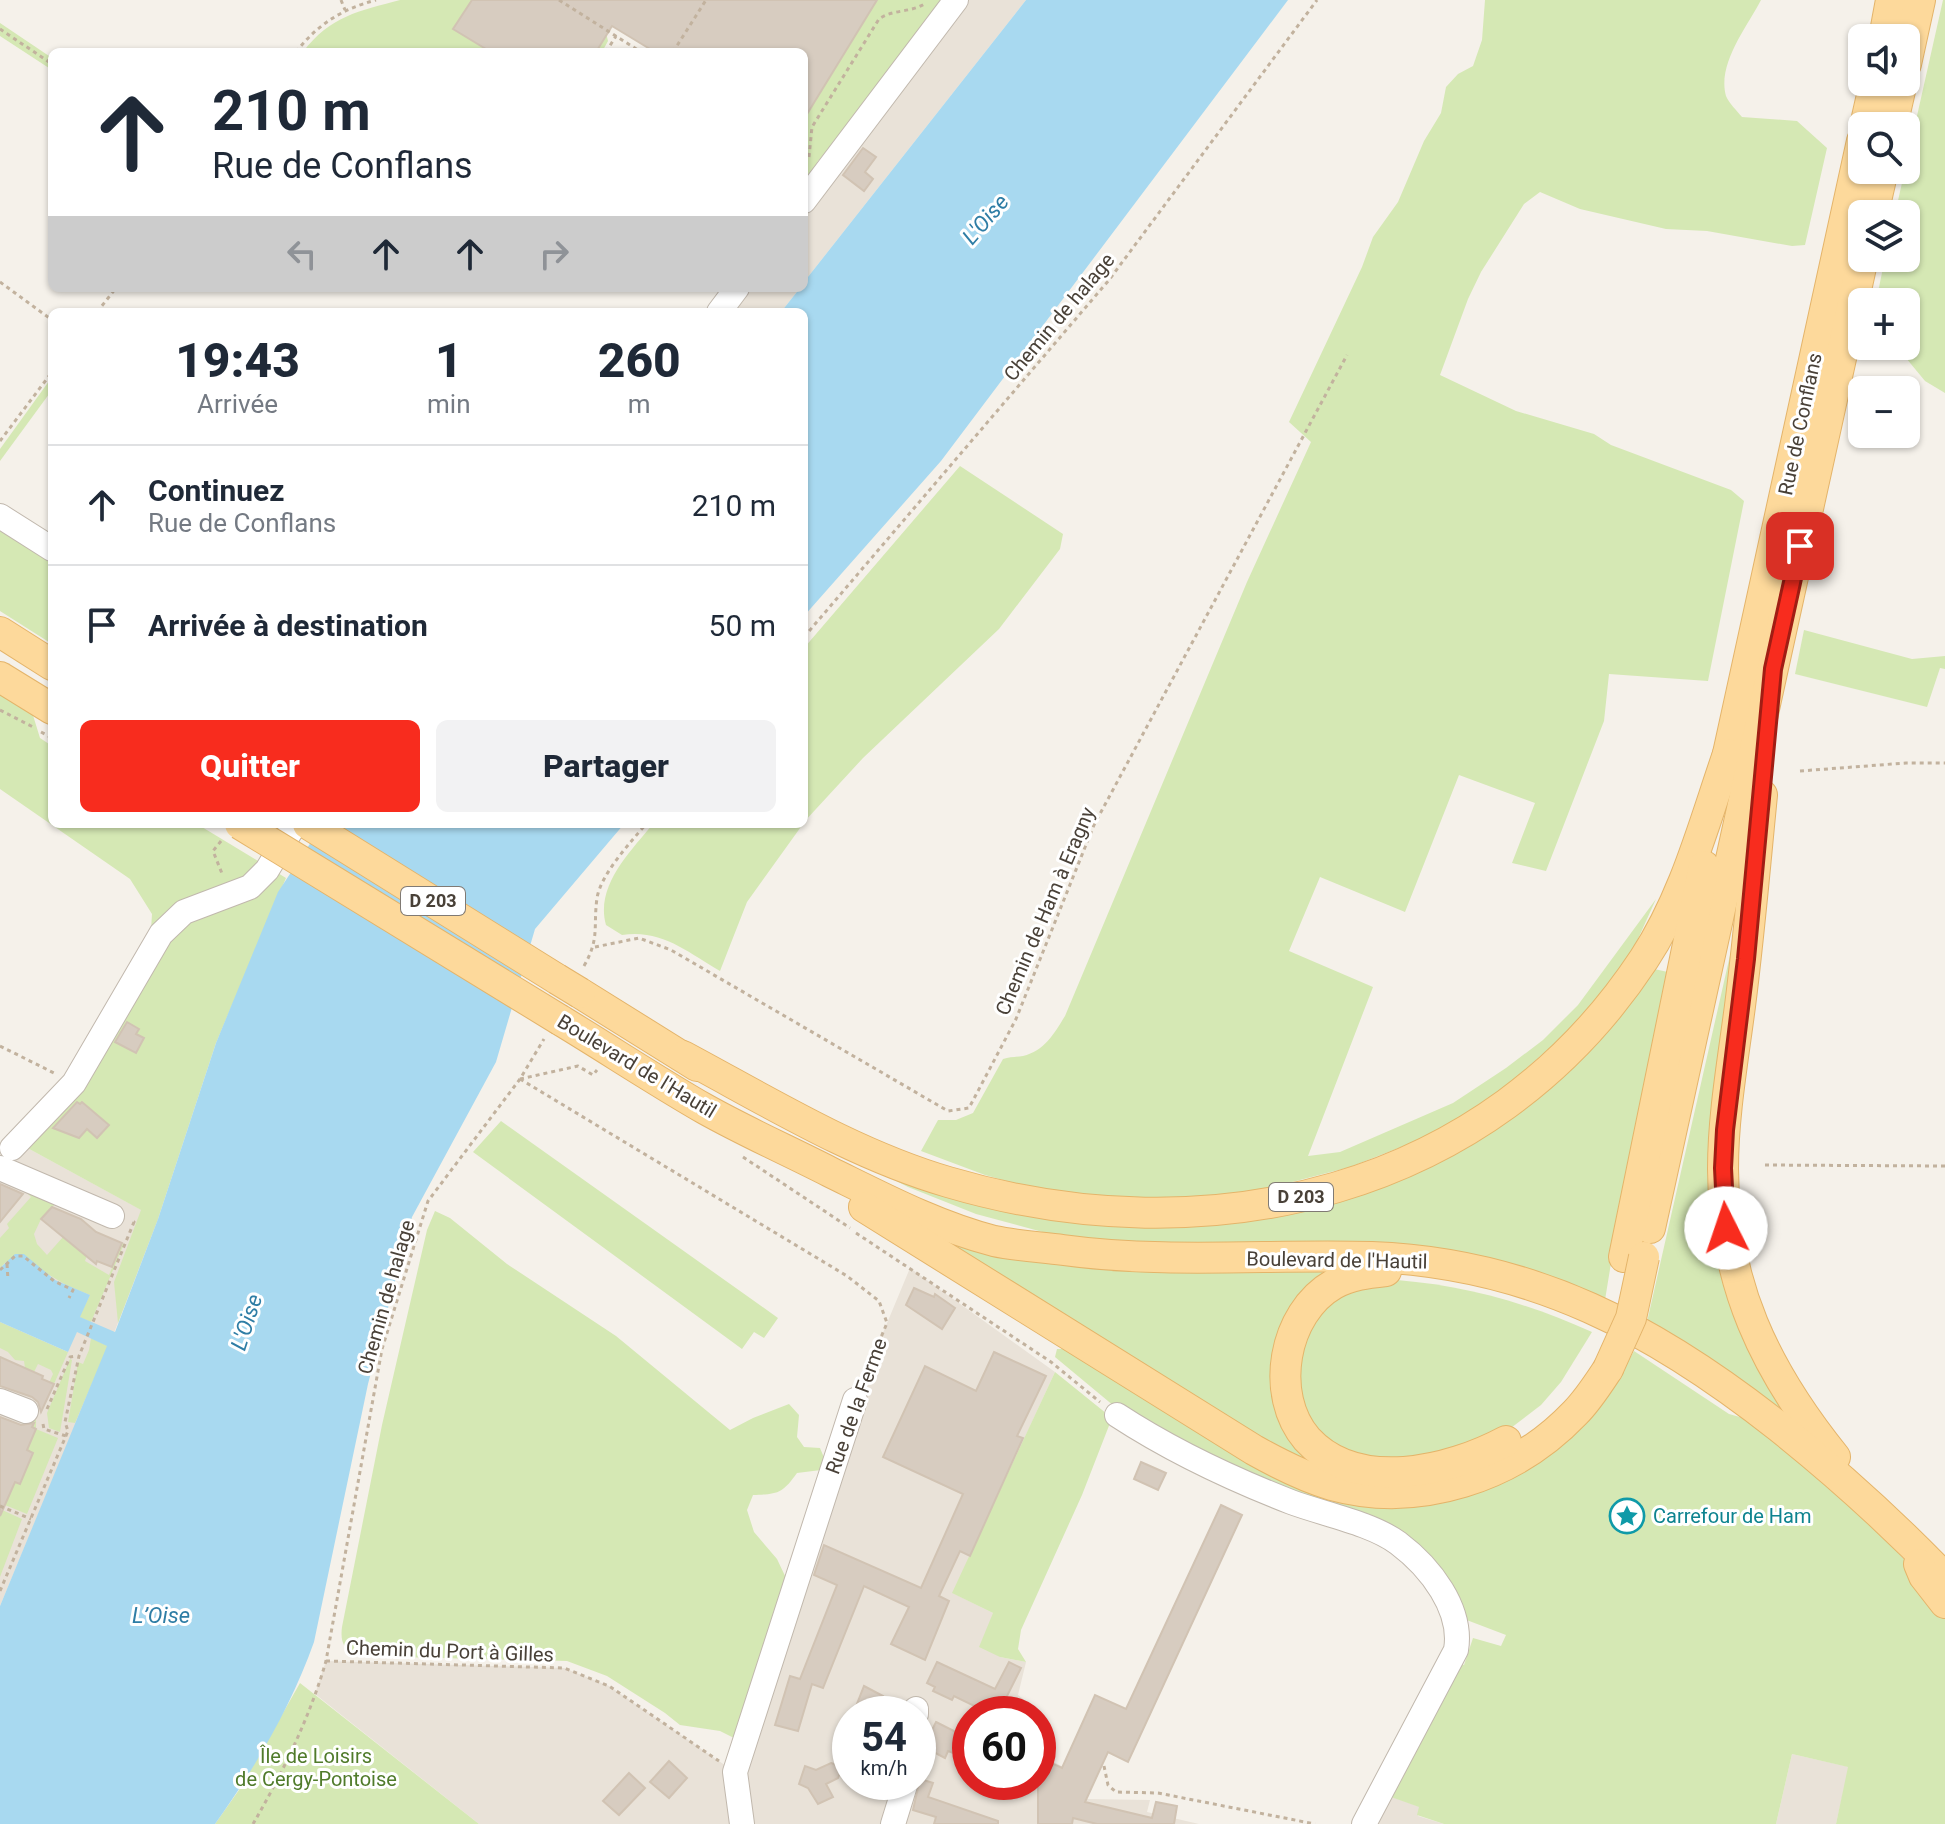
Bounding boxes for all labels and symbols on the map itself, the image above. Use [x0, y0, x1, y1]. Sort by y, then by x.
water label: L'Oise [957, 189, 1014, 249]
street label: Chemin de halage [999, 248, 1119, 386]
street label: Rue de Conflans [1773, 351, 1827, 497]
pin [1766, 512, 1834, 580]
street label: Chemin de Ham à Eragny [990, 803, 1100, 1019]
road number: D 203 [401, 887, 465, 915]
street label: Boulevard de l'Hautil [553, 1009, 721, 1123]
road number: D 203 [1269, 1183, 1333, 1211]
position arrow [1684, 1186, 1768, 1270]
street label: Chemin de halage [353, 1217, 419, 1377]
street label: Boulevard de l'Hautil [1246, 1246, 1428, 1274]
water label: L'Oise [226, 1291, 267, 1353]
street label: Rue de la Ferme [820, 1335, 892, 1477]
place icon: Carrefour de Ham [1608, 1497, 1646, 1535]
place label: Carrefour de Ham [1653, 1504, 1812, 1528]
water label: L’Oise [132, 1603, 190, 1628]
street label: Chemin du Port à Gilles [346, 1635, 554, 1667]
speed limit sign: 60 [952, 1696, 1056, 1800]
park label: Île de Loisirs de Cergy-Pontoise [235, 1744, 397, 1791]

